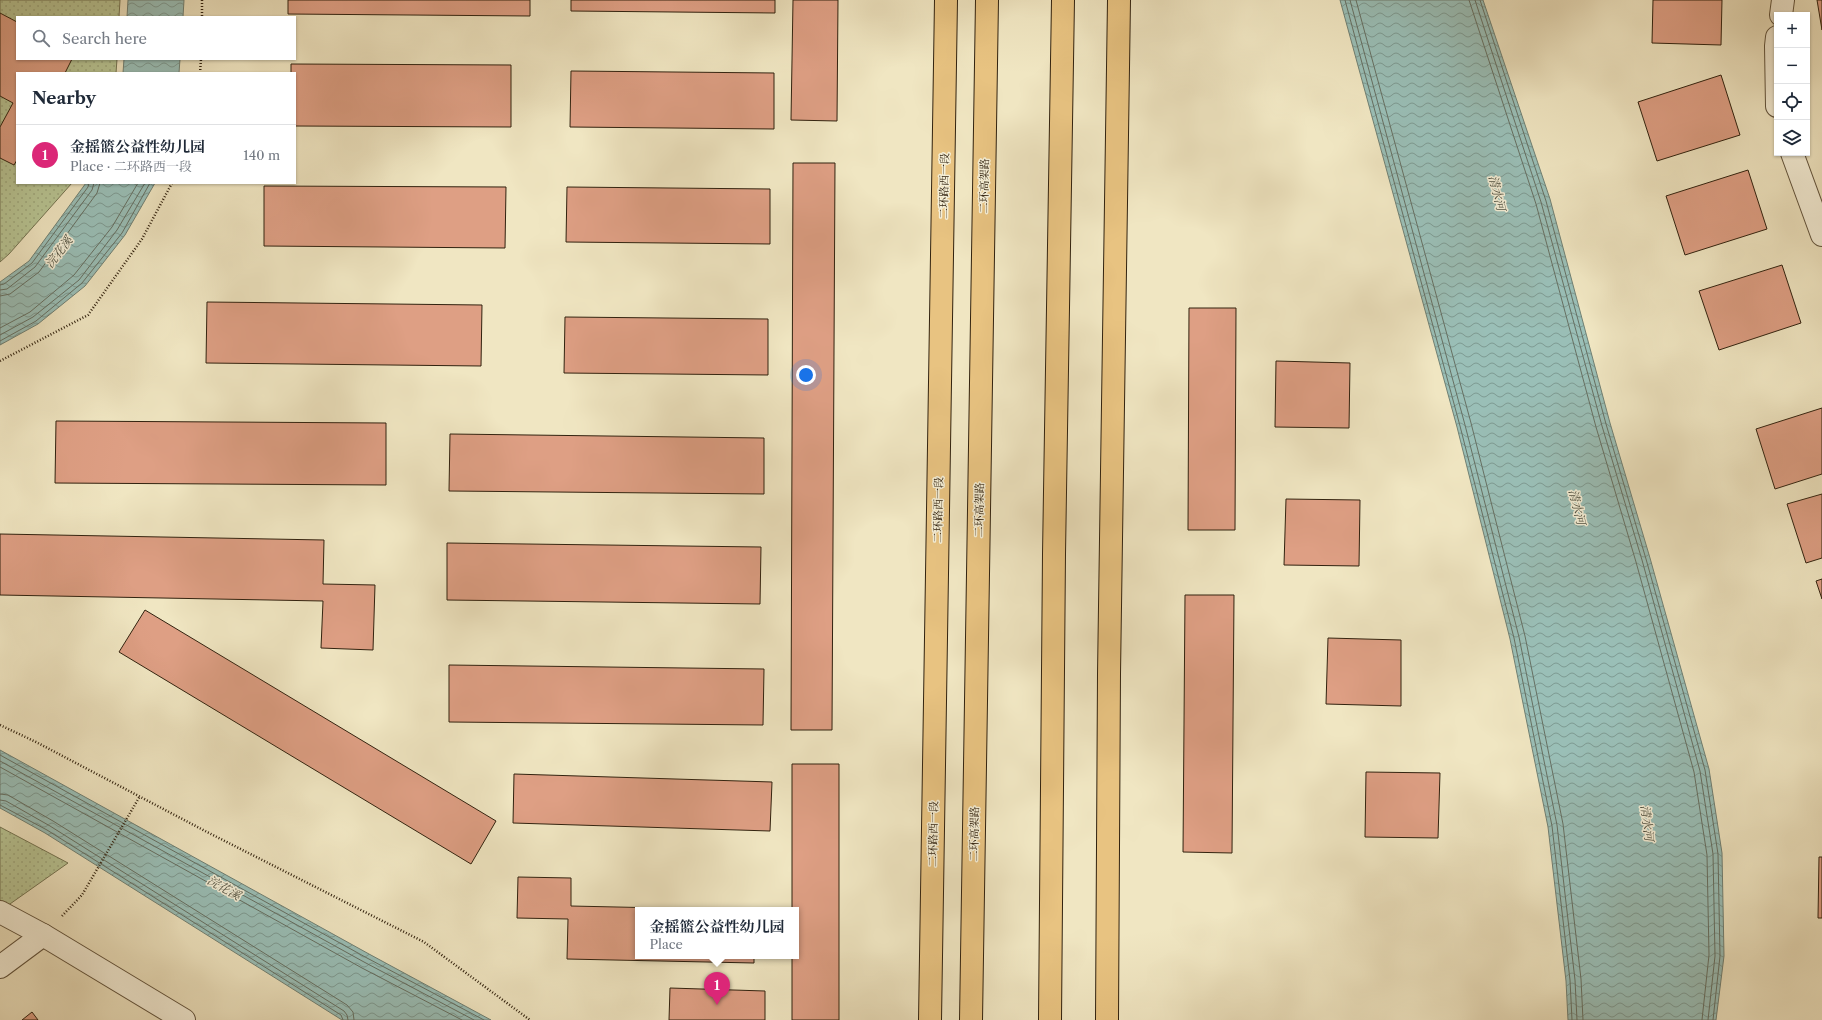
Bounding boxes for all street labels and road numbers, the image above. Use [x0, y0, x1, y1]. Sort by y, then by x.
street label: 二环路西一段 [936, 153, 952, 219]
street label: 二环高架路 [977, 158, 991, 214]
street label: 二环路西一段 [930, 477, 946, 543]
street label: 二环高架路 [972, 482, 986, 538]
street label: 二环路西一段 [925, 801, 941, 867]
street label: 二环高架路 [967, 806, 981, 862]

